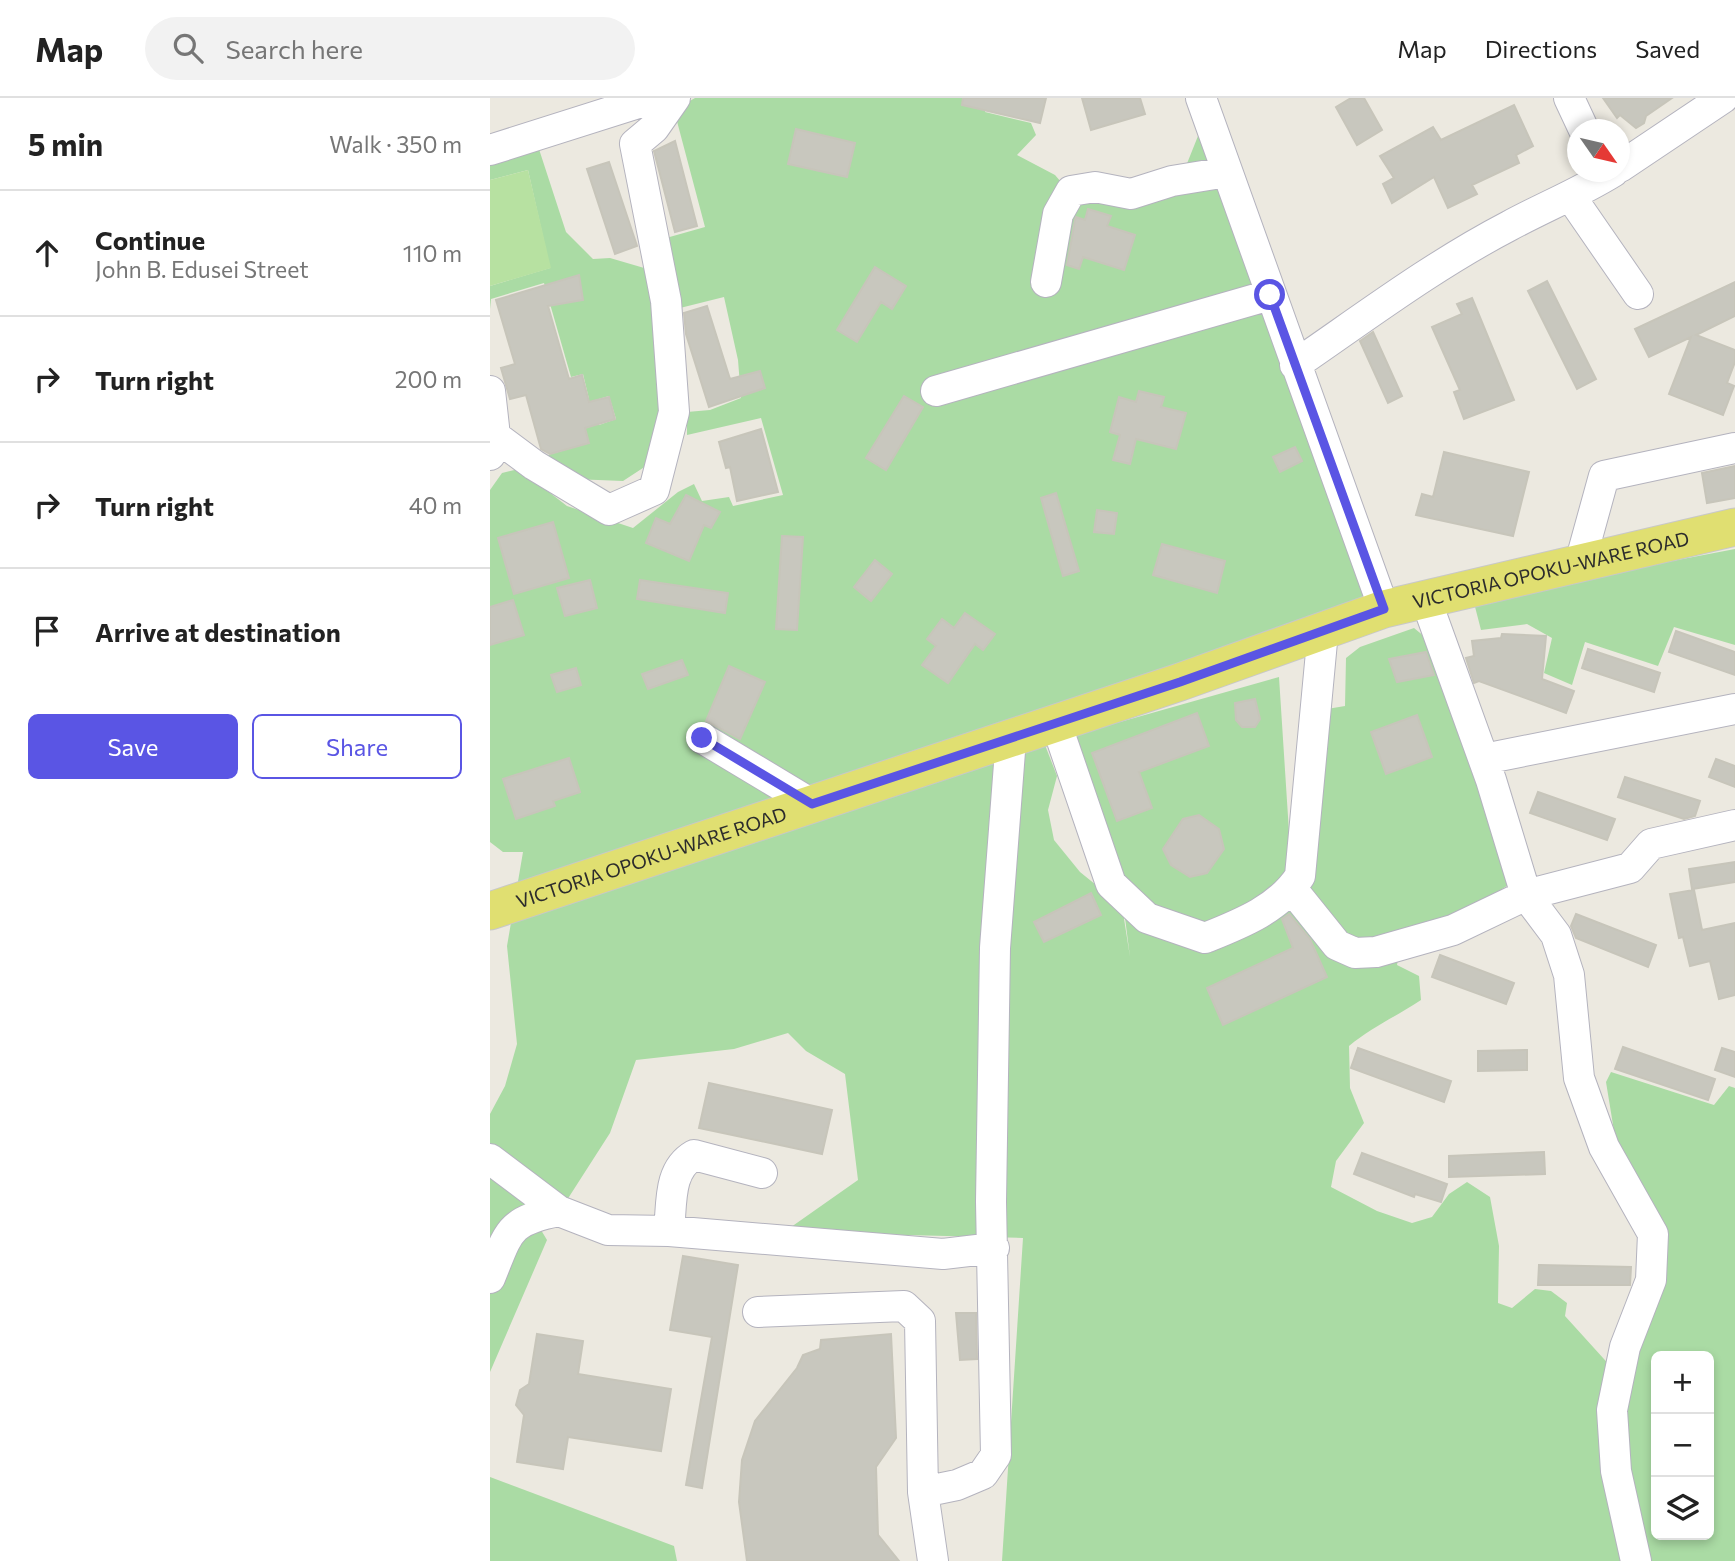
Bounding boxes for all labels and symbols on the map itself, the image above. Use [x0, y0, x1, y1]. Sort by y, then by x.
north arrow [1567, 119, 1630, 182]
route start [1254, 279, 1285, 310]
street label: VICTORIA OPOKU-WARE ROAD [1410, 526, 1691, 613]
route end [686, 722, 717, 753]
street label: VICTORIA OPOKU-WARE ROAD [513, 801, 789, 913]

